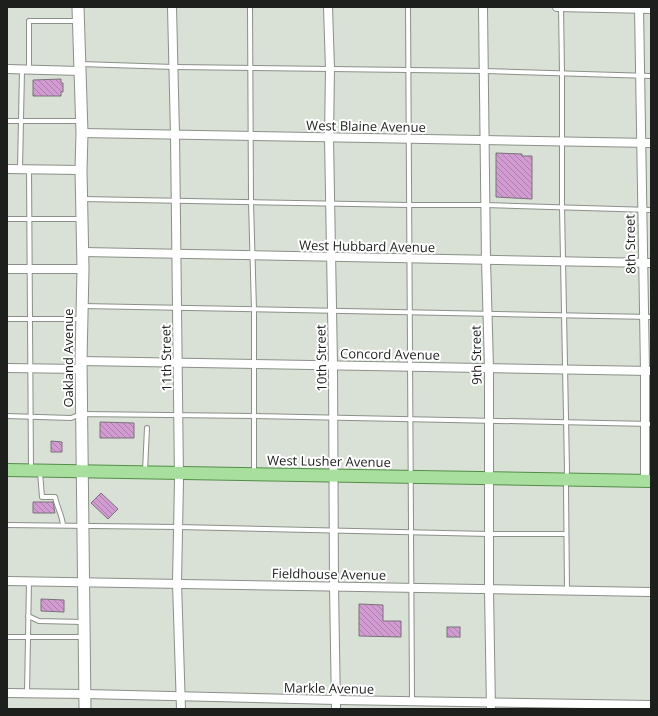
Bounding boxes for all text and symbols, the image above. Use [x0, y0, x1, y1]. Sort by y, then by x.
street label: West Blaine Avenue [306, 116, 426, 136]
street label: 8th Street [620, 214, 640, 274]
street label: West Hubbard Avenue [299, 236, 435, 256]
street label: Oakland Avenue [59, 308, 77, 408]
street label: 11th Street [156, 324, 176, 392]
street label: 10th Street [311, 324, 331, 392]
street label: 9th Street [466, 325, 486, 385]
street label: Concord Avenue [340, 344, 440, 364]
street label: West Lusher Avenue [267, 451, 391, 471]
street label: Fieldhouse Avenue [272, 564, 386, 584]
street label: Markle Avenue [284, 678, 374, 698]

